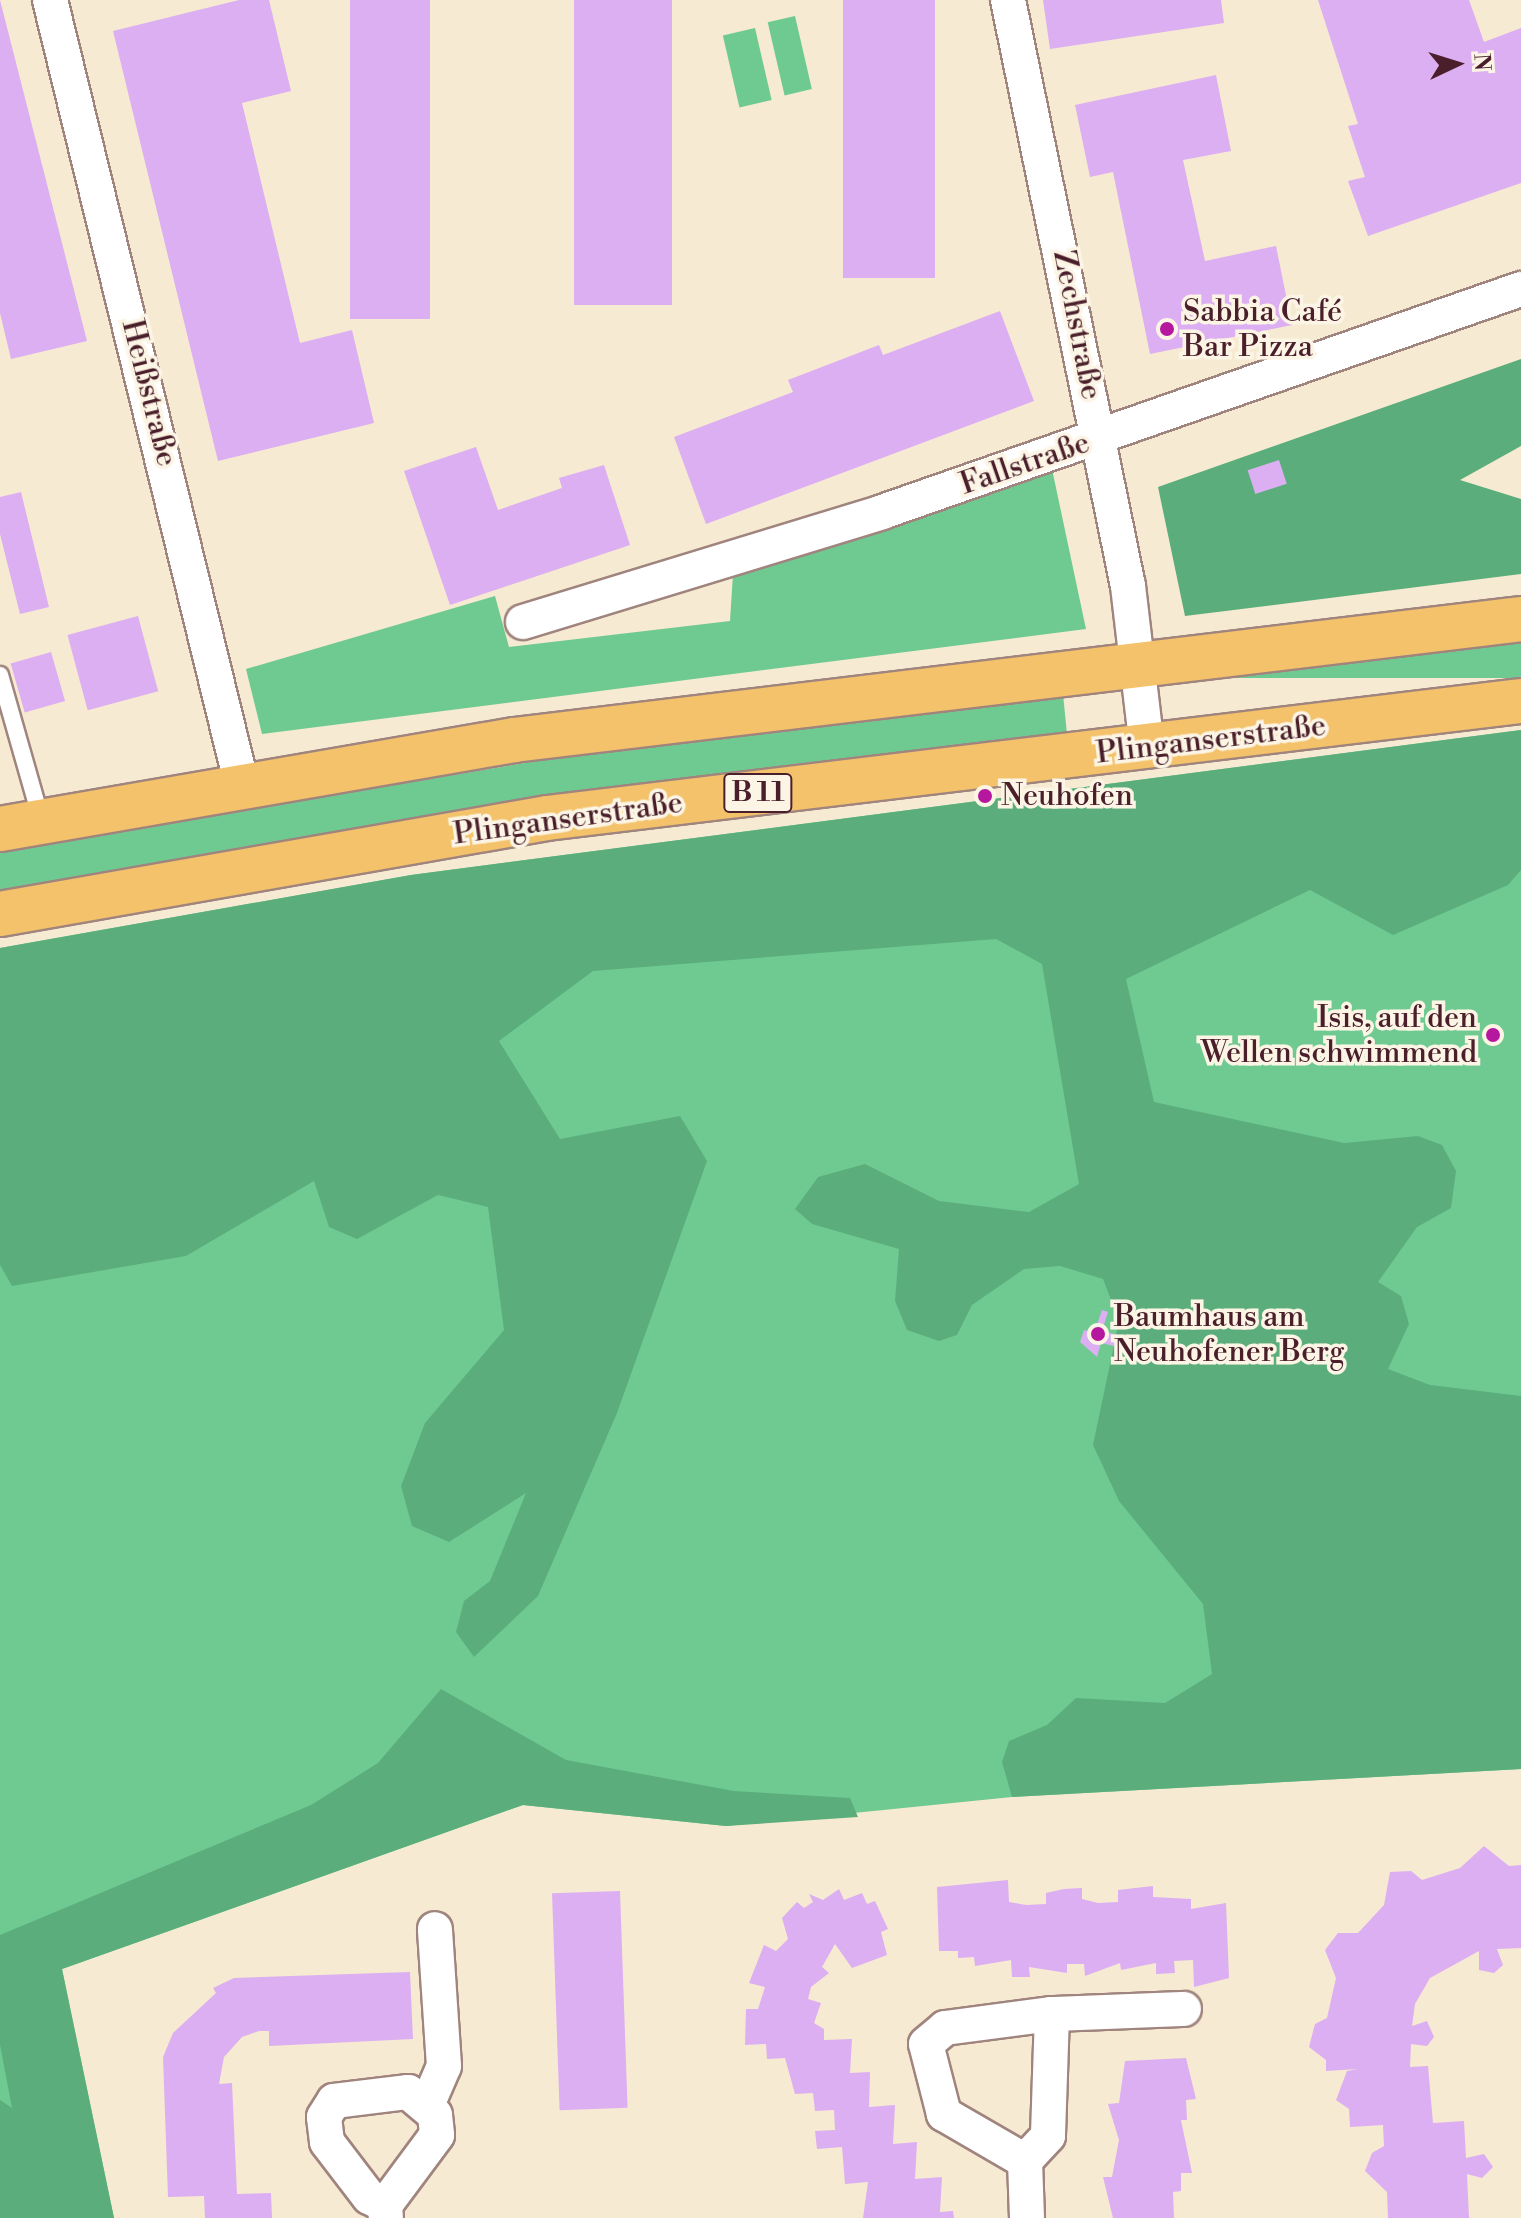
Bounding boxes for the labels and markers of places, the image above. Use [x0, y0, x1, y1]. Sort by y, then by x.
place label: Sabbia Café Bar Pizza [1183, 294, 1342, 364]
marker: Sabbia Café Bar Pizza [1158, 320, 1176, 338]
place label: Neuhofen [1001, 778, 1133, 814]
marker: Neuhofen [976, 787, 994, 805]
place label: Isis, auf den Wellen schwimmend [1201, 1000, 1477, 1070]
marker: Isis, auf den Wellen schwimmend [1484, 1026, 1502, 1044]
place label: Baumhaus am Neuhofener Berg [1114, 1299, 1345, 1370]
marker: Baumhaus am Neuhofener Berg [1089, 1325, 1107, 1343]

